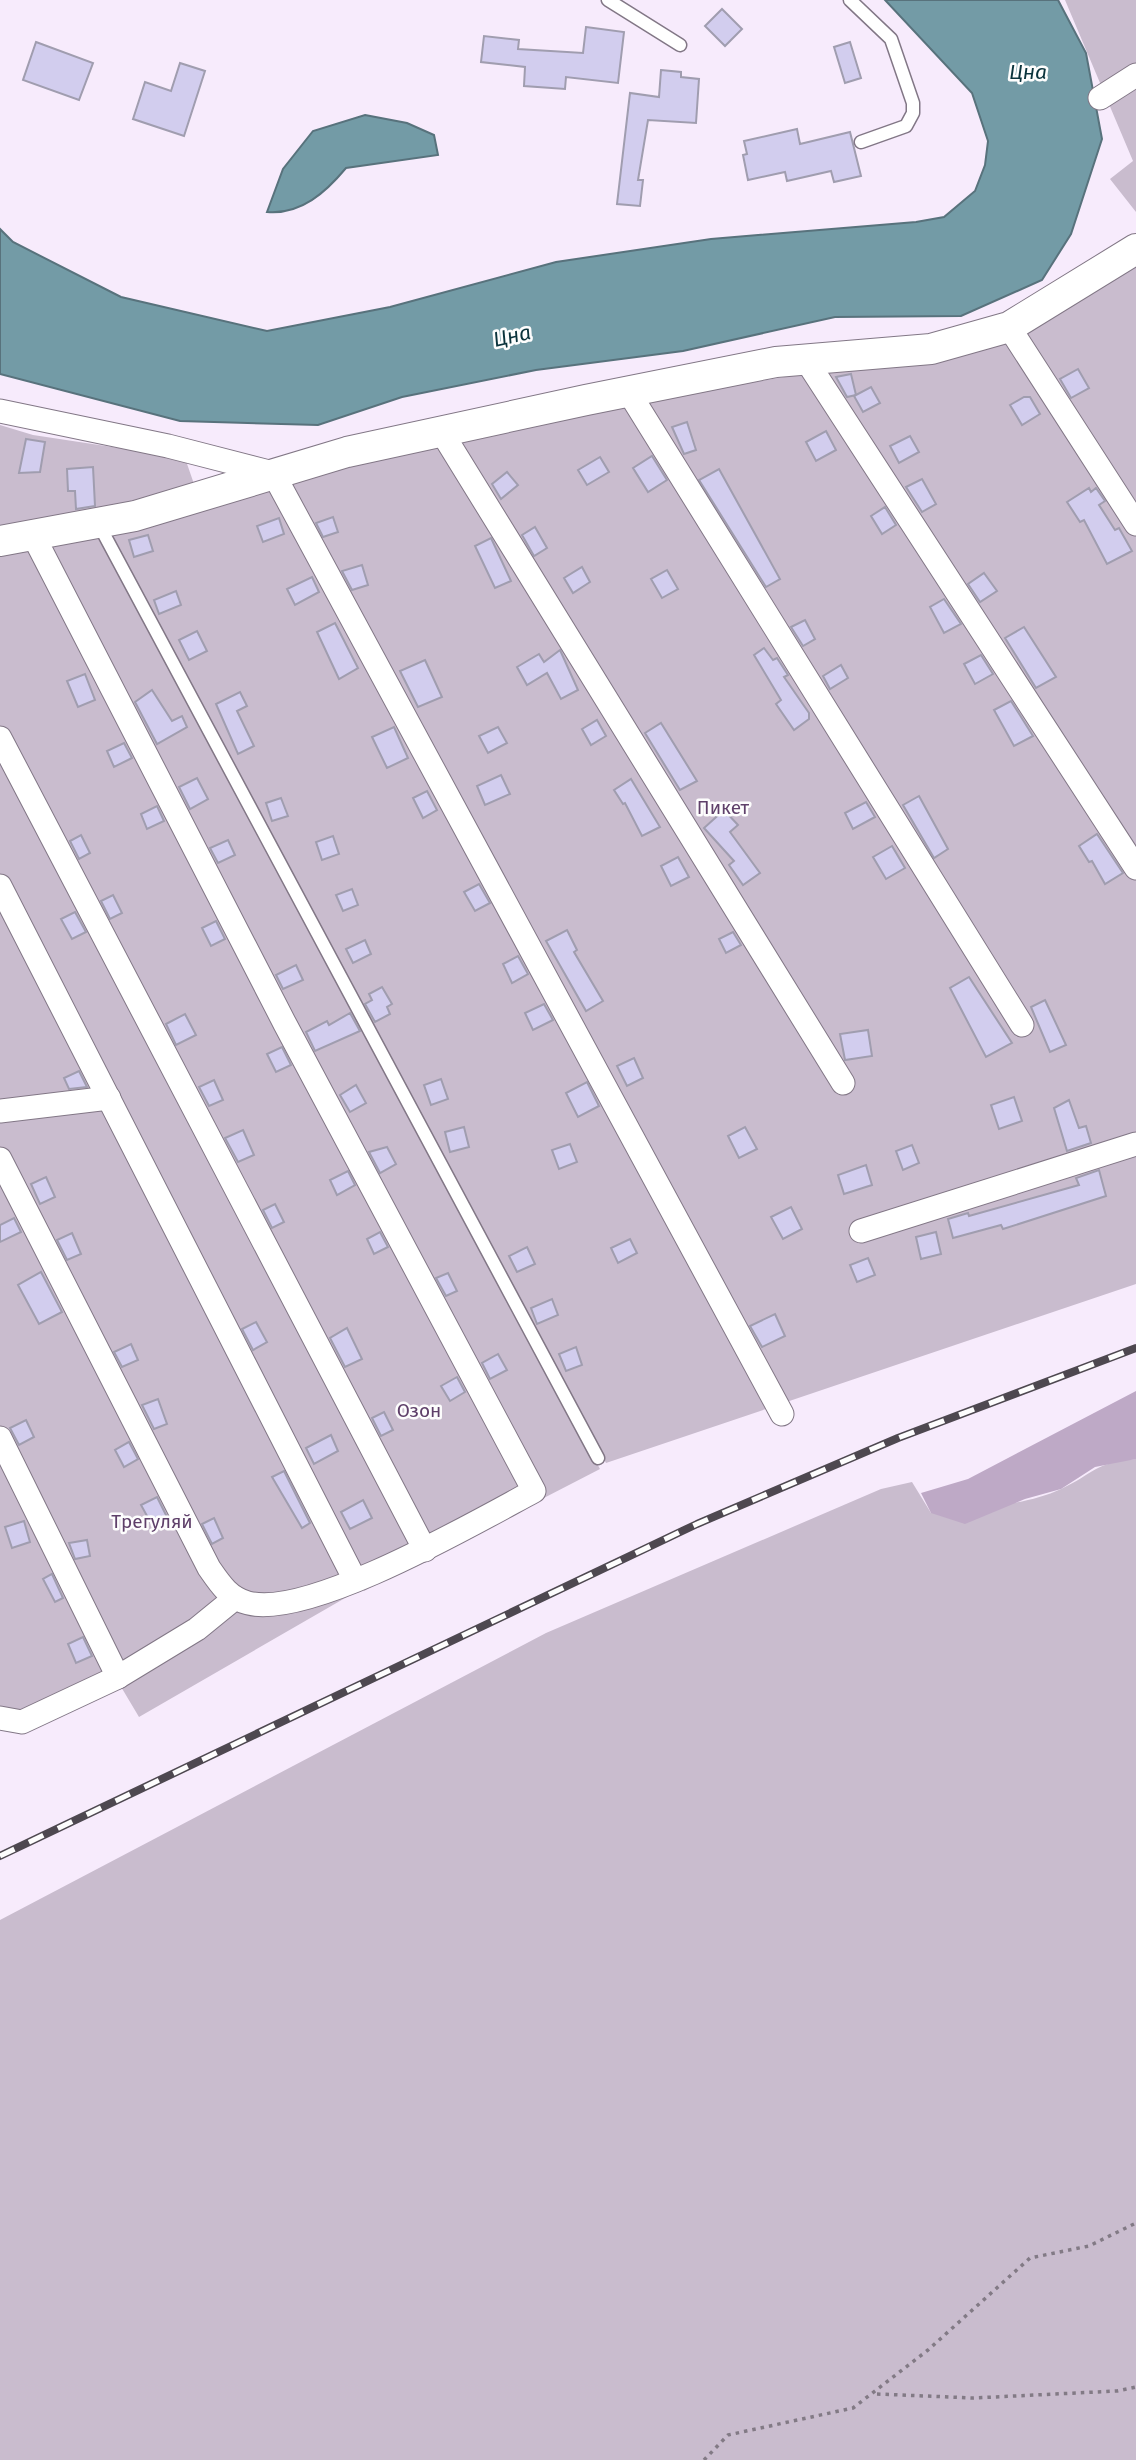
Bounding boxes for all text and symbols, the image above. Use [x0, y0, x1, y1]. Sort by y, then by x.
water label: Цна [1009, 59, 1047, 85]
water label: Цна [491, 319, 533, 353]
park label: Пикет [697, 796, 750, 819]
park label: Озон [397, 1399, 441, 1422]
park label: Трегуляй [111, 1510, 193, 1533]

